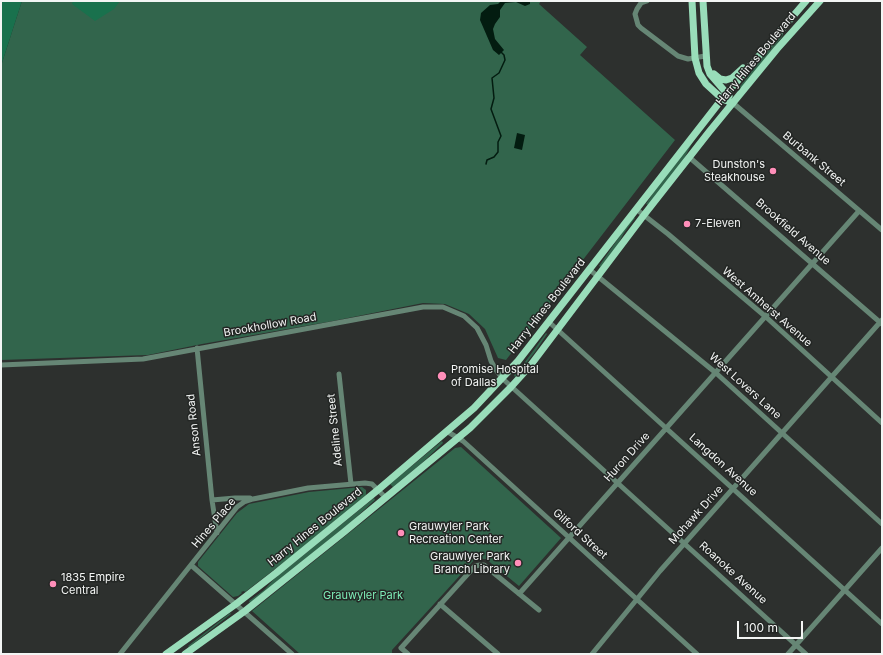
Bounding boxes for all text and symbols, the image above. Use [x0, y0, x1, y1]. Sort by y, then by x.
street label: Harry Hines Boulevard [713, 10, 799, 108]
street label: Burbank Street [780, 129, 848, 189]
place label: Dunston's Steakhouse [704, 158, 765, 184]
marker: Dunston's Steakhouse [768, 166, 778, 176]
street label: Brookfield Avenue [753, 196, 833, 268]
place label: 7-Eleven [695, 217, 741, 231]
marker: 7-Eleven [682, 219, 692, 229]
street label: Harry Hines Boulevard [506, 256, 588, 356]
street label: West Amherst Avenue [719, 264, 815, 350]
street label: Brookhollow Road [223, 310, 317, 340]
street label: West Lovers Lane [706, 350, 784, 422]
place label: Promise Hospital of Dallas [451, 363, 539, 389]
marker: Promise Hospital of Dallas [436, 370, 448, 382]
street label: Anson Road [184, 393, 204, 457]
street label: Adeline Street [325, 393, 345, 467]
street label: Huron Drive [601, 430, 653, 484]
street label: Langdon Avenue [686, 431, 760, 499]
street label: Mohawk Drive [666, 483, 726, 547]
street label: Harry Hines Boulevard [265, 485, 365, 569]
street label: Hines Place [189, 495, 239, 551]
street label: Gilford Street [550, 506, 610, 562]
place label: Grauwyler Park Recreation Center [409, 520, 503, 546]
marker: Grauwyler Park Recreation Center [396, 528, 406, 538]
street label: Roanoke Avenue [696, 539, 770, 607]
place label: Grauwlyer Park Branch Library [430, 550, 510, 576]
marker: Grauwlyer Park Branch Library [513, 558, 523, 568]
place label: 1835 Empire Central [61, 571, 125, 597]
marker: 1835 Empire Central [48, 579, 58, 589]
park label: Grauwyler Park [323, 589, 403, 603]
scale bar [739, 613, 805, 639]
text: 100 m [744, 620, 778, 635]

